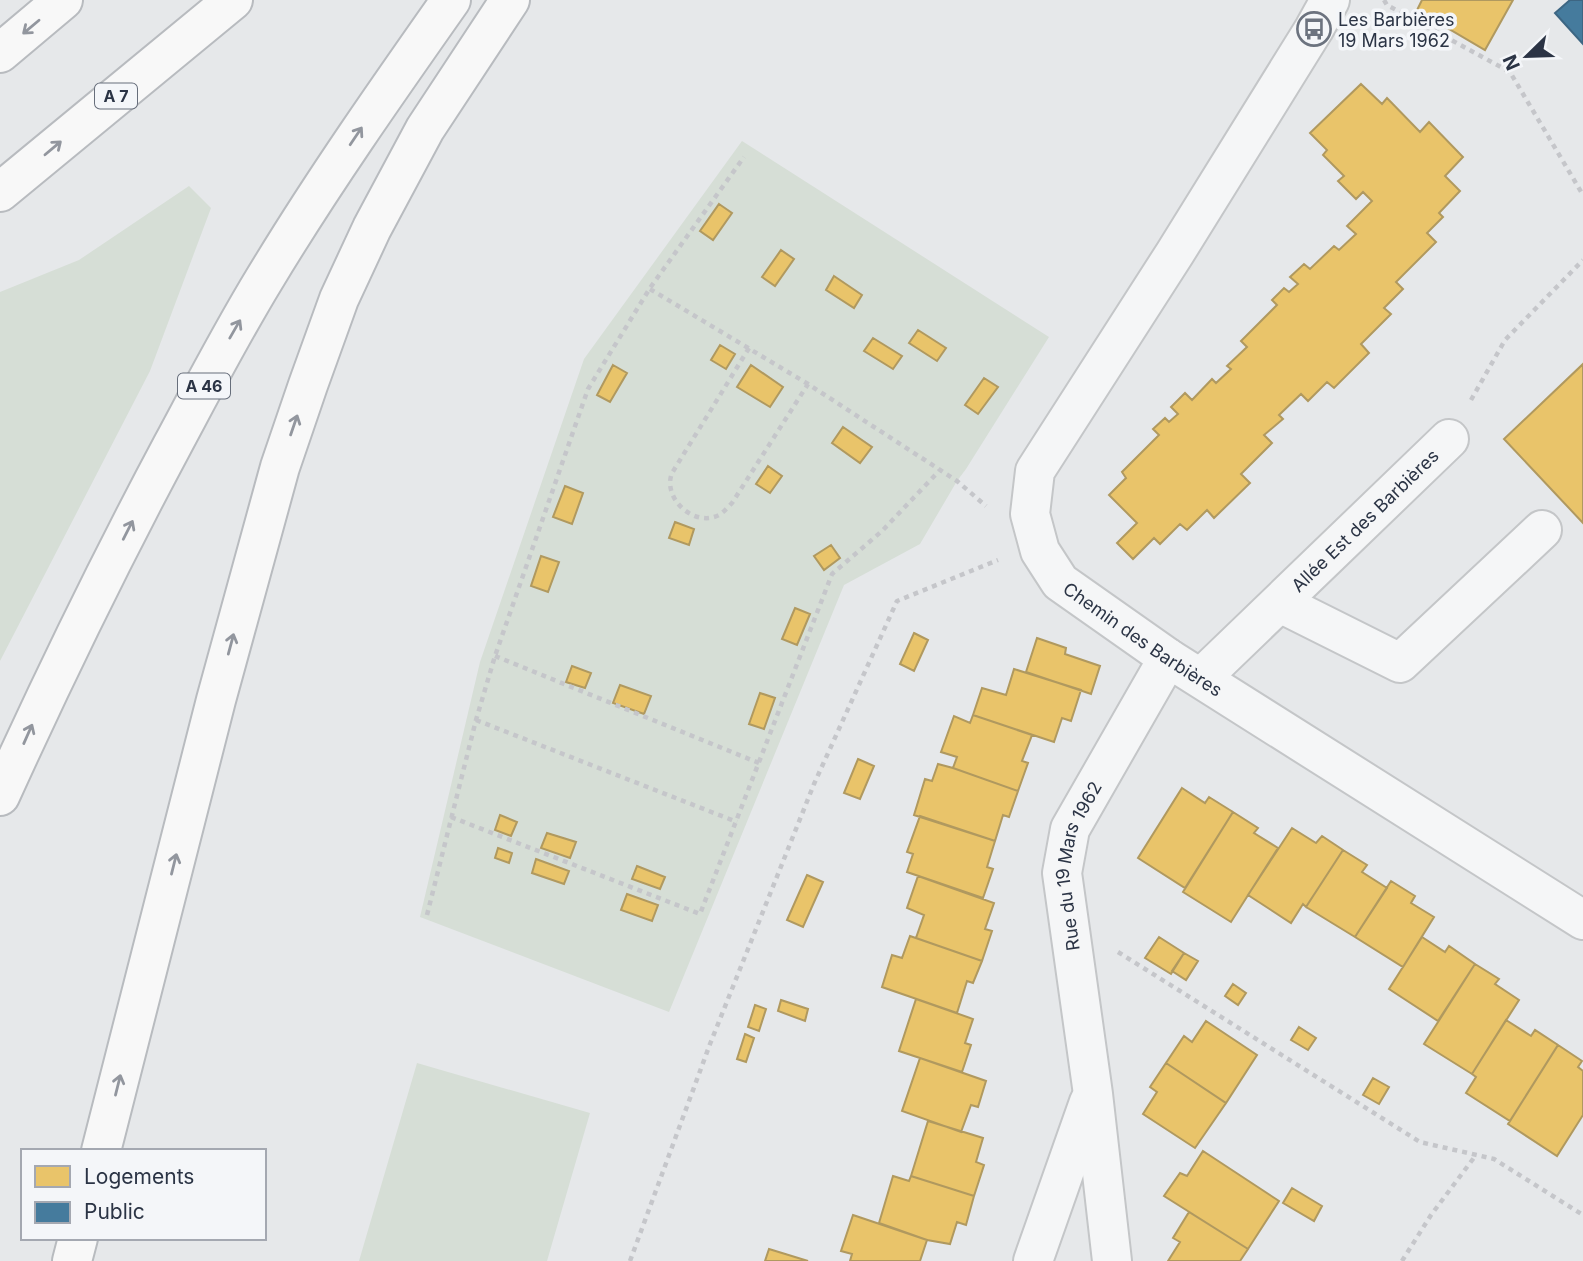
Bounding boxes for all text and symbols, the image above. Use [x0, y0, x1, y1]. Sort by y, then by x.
place label: Les Barbières 19 Mars 1962 [1338, 9, 1455, 51]
bus stop icon: Les Barbières 19 Mars 1962 [1295, 10, 1333, 48]
one-way arrow [23, 19, 41, 34]
north arrow [1492, 21, 1562, 91]
text: N [1498, 51, 1525, 74]
road number: A 7 [95, 83, 137, 108]
one-way arrow [349, 127, 363, 147]
one-way arrow [43, 141, 61, 156]
one-way arrow [229, 320, 243, 340]
road number: A 46 [178, 374, 230, 398]
one-way arrow [289, 415, 301, 437]
street label: Allée Est des Barbières [1287, 445, 1443, 596]
one-way arrow [121, 520, 135, 541]
street label: Chemin des Barbières [1060, 577, 1226, 700]
one-way arrow [225, 633, 238, 656]
one-way arrow [22, 724, 35, 745]
street label: Rue du 19 Mars 1962 [1051, 778, 1106, 952]
one-way arrow [168, 853, 181, 876]
one-way arrow [112, 1074, 125, 1097]
legend [21, 1149, 266, 1240]
text: Logements [84, 1164, 194, 1189]
text: Public [84, 1199, 145, 1224]

